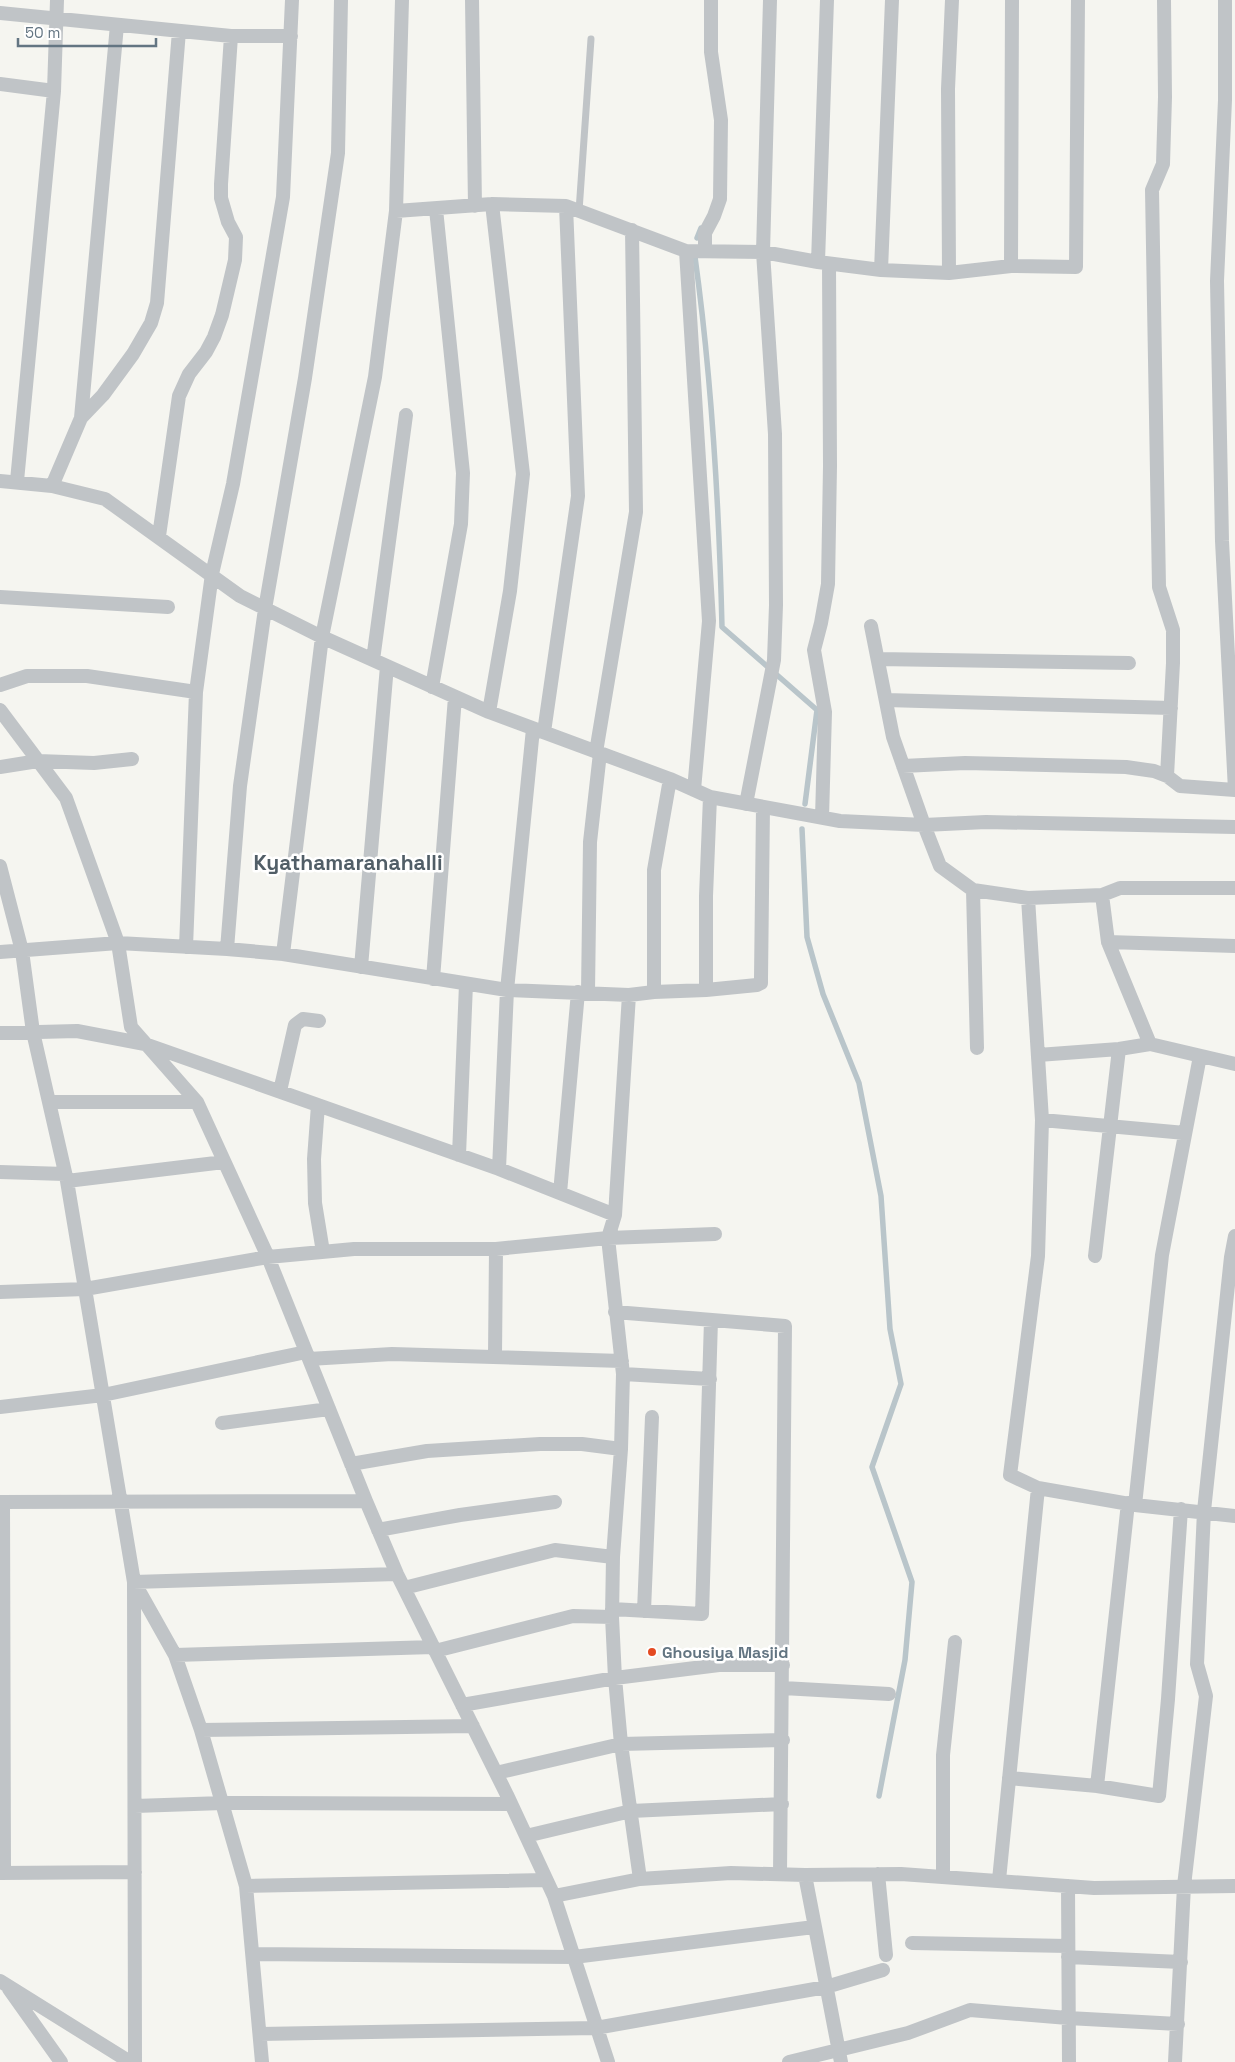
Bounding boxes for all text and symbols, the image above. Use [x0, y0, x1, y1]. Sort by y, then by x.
scale bar [18, 15, 155, 47]
text: 50 m [25, 23, 60, 42]
district label: Kyathamaranahalli [253, 849, 443, 876]
place label: Ghousiya Masjid [662, 1642, 788, 1663]
marker: Ghousiya Masjid [646, 1646, 658, 1658]

